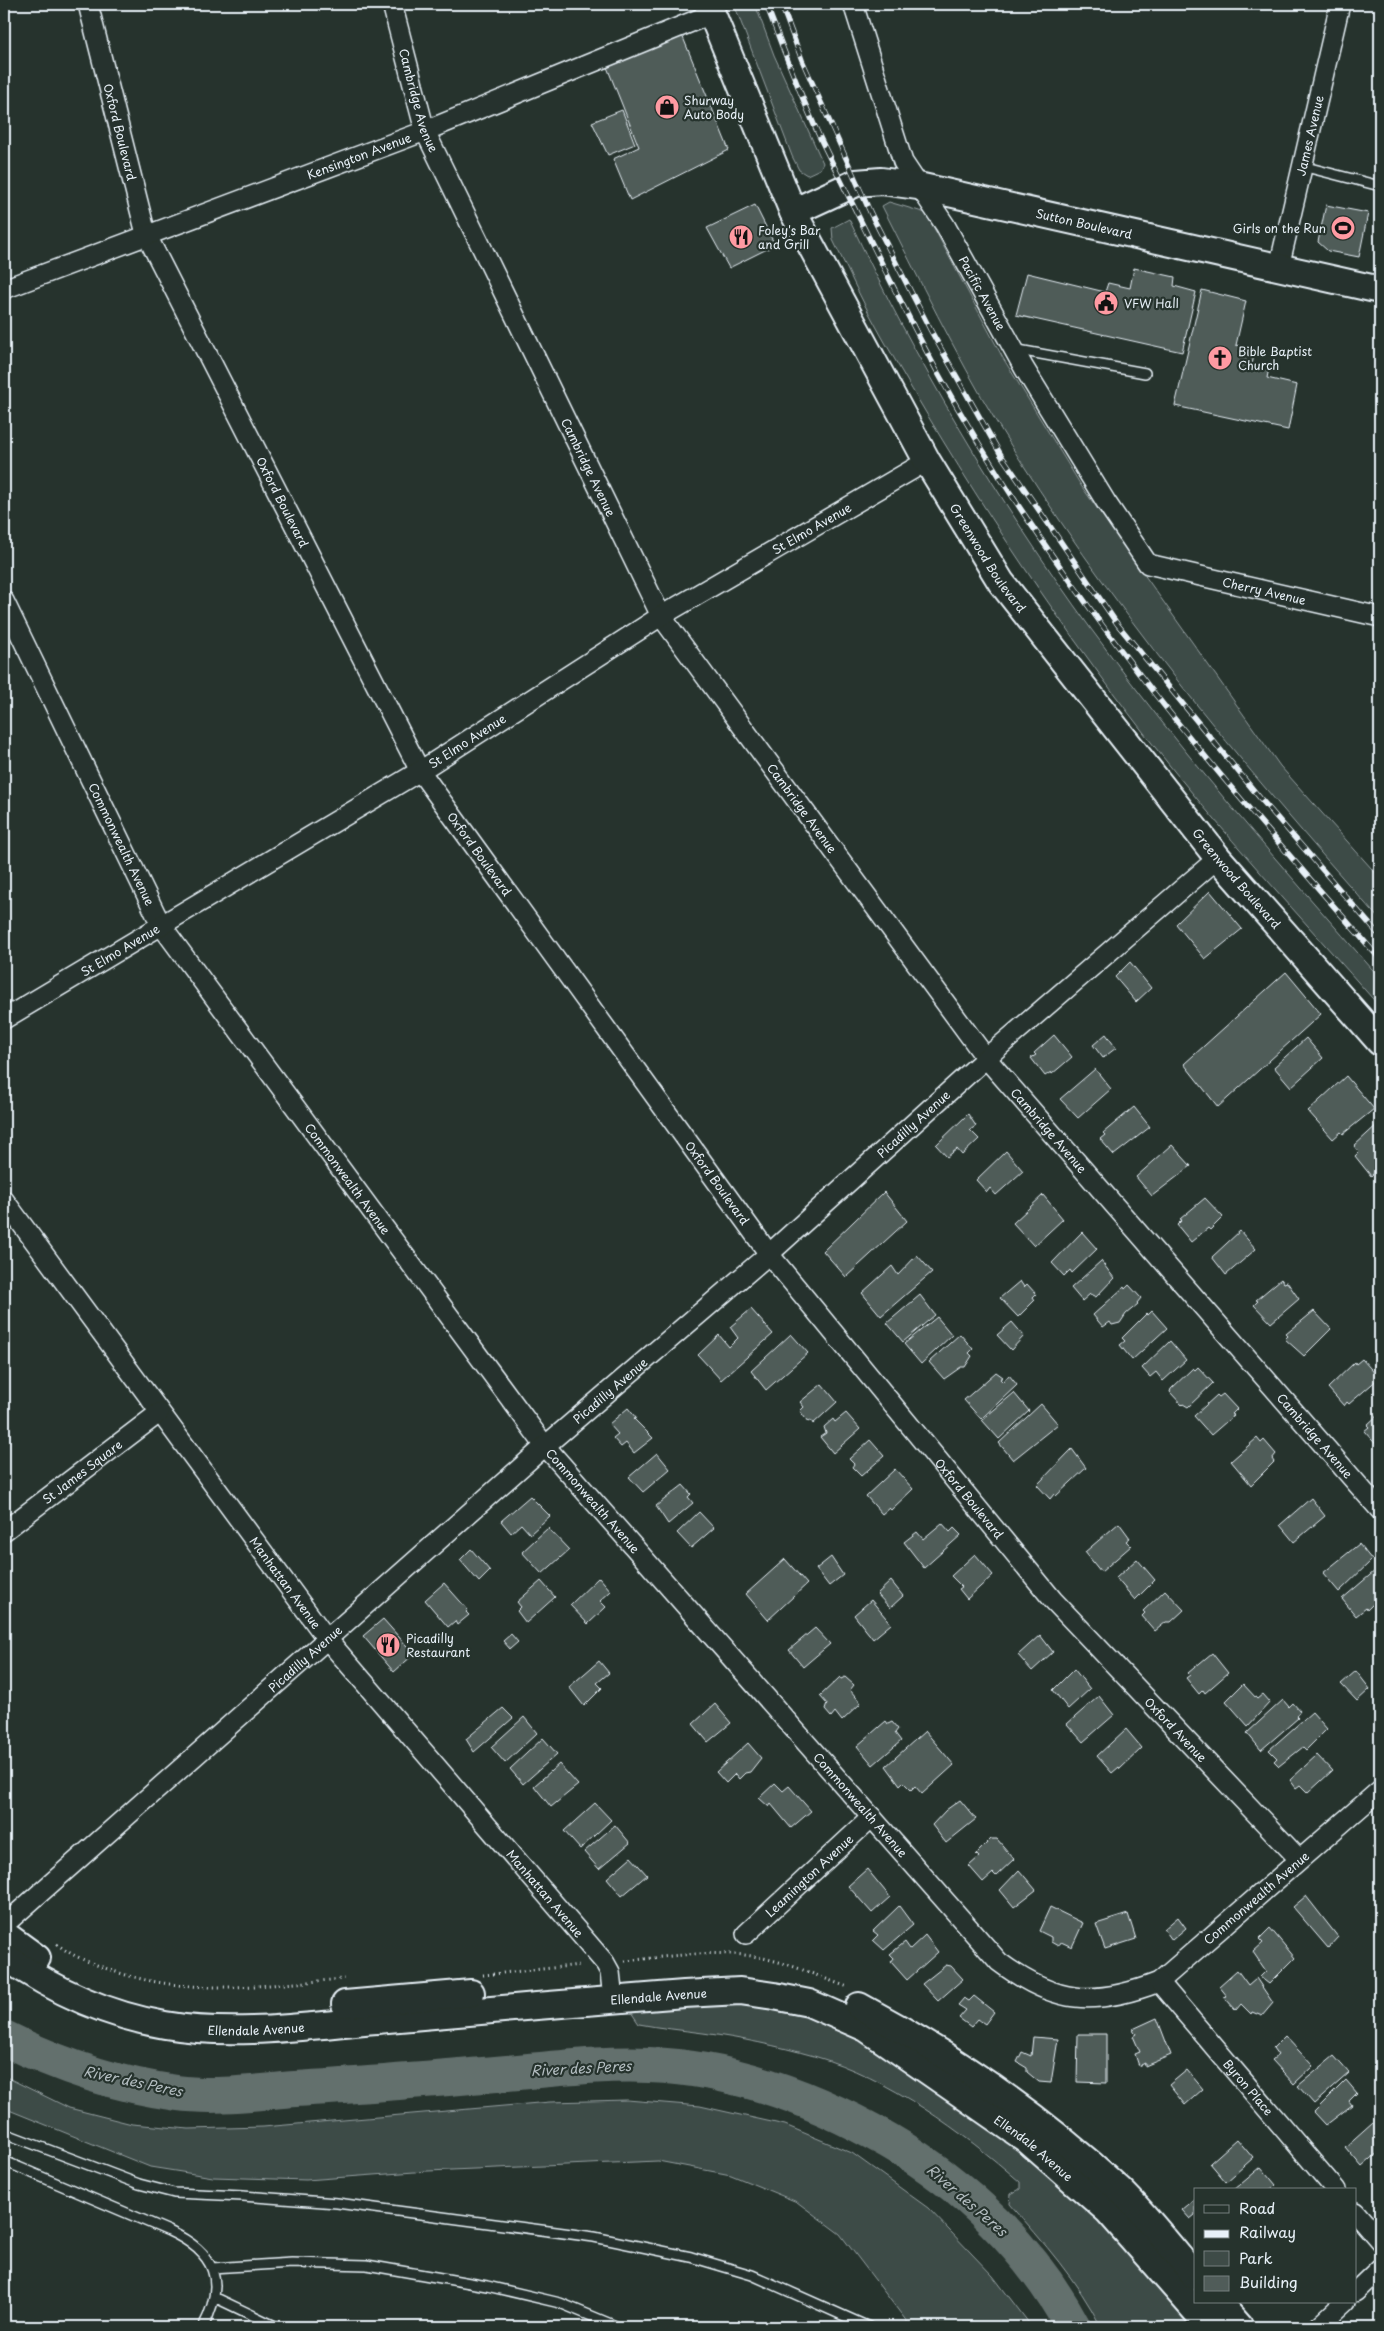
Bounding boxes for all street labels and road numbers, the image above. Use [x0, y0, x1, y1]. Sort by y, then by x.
street label: Cambridge Avenue [395, 46, 443, 156]
street label: Oxford Boulevard [99, 82, 141, 183]
street label: James Avenue [1291, 93, 1328, 178]
street label: Kensington Avenue [304, 128, 414, 184]
street label: Sutton Boulevard [1034, 204, 1135, 243]
street label: Pacific Avenue [955, 252, 1011, 334]
street label: Cambridge Avenue [557, 415, 620, 520]
street label: Oxford Boulevard [252, 453, 314, 551]
street label: St Elmo Avenue [769, 498, 855, 558]
street label: Greenwood Boulevard [946, 500, 1031, 617]
street label: Cherry Avenue [1221, 572, 1308, 609]
street label: St Elmo Avenue [425, 709, 509, 772]
street label: Cambridge Avenue [763, 759, 842, 857]
street label: Commonwealth Avenue [84, 780, 159, 909]
street label: Oxford Boulevard [443, 808, 517, 900]
street label: Greenwood Boulevard [1189, 824, 1285, 933]
street label: St Elmo Avenue [77, 919, 163, 980]
street label: Cambridge Avenue [1007, 1084, 1091, 1177]
street label: Picadilly Avenue [873, 1085, 954, 1162]
street label: Commonwealth Avenue [301, 1119, 395, 1238]
street label: Oxford Boulevard [681, 1137, 754, 1229]
street label: Picadilly Avenue [569, 1353, 651, 1428]
street label: Cambridge Avenue [1273, 1389, 1358, 1482]
street label: St James Square [38, 1435, 126, 1508]
street label: Commonwealth Avenue [542, 1444, 645, 1557]
street label: Oxford Boulevard [931, 1454, 1008, 1543]
street label: Manhattan Avenue [246, 1533, 326, 1633]
street label: Picadilly Avenue [264, 1621, 346, 1696]
street label: Oxford Avenue [1141, 1693, 1211, 1766]
street label: Commonwealth Avenue [809, 1748, 912, 1861]
street label: Leamington Avenue [761, 1830, 857, 1921]
street label: Manhattan Avenue [502, 1845, 588, 1941]
street label: Commonwealth Avenue [1199, 1846, 1313, 1949]
street label: Ellendale Avenue [610, 1984, 707, 2009]
street label: Ellendale Avenue [207, 2018, 305, 2039]
street label: Byron Place [1219, 2055, 1278, 2119]
street label: Ellendale Avenue [991, 2111, 1077, 2185]

